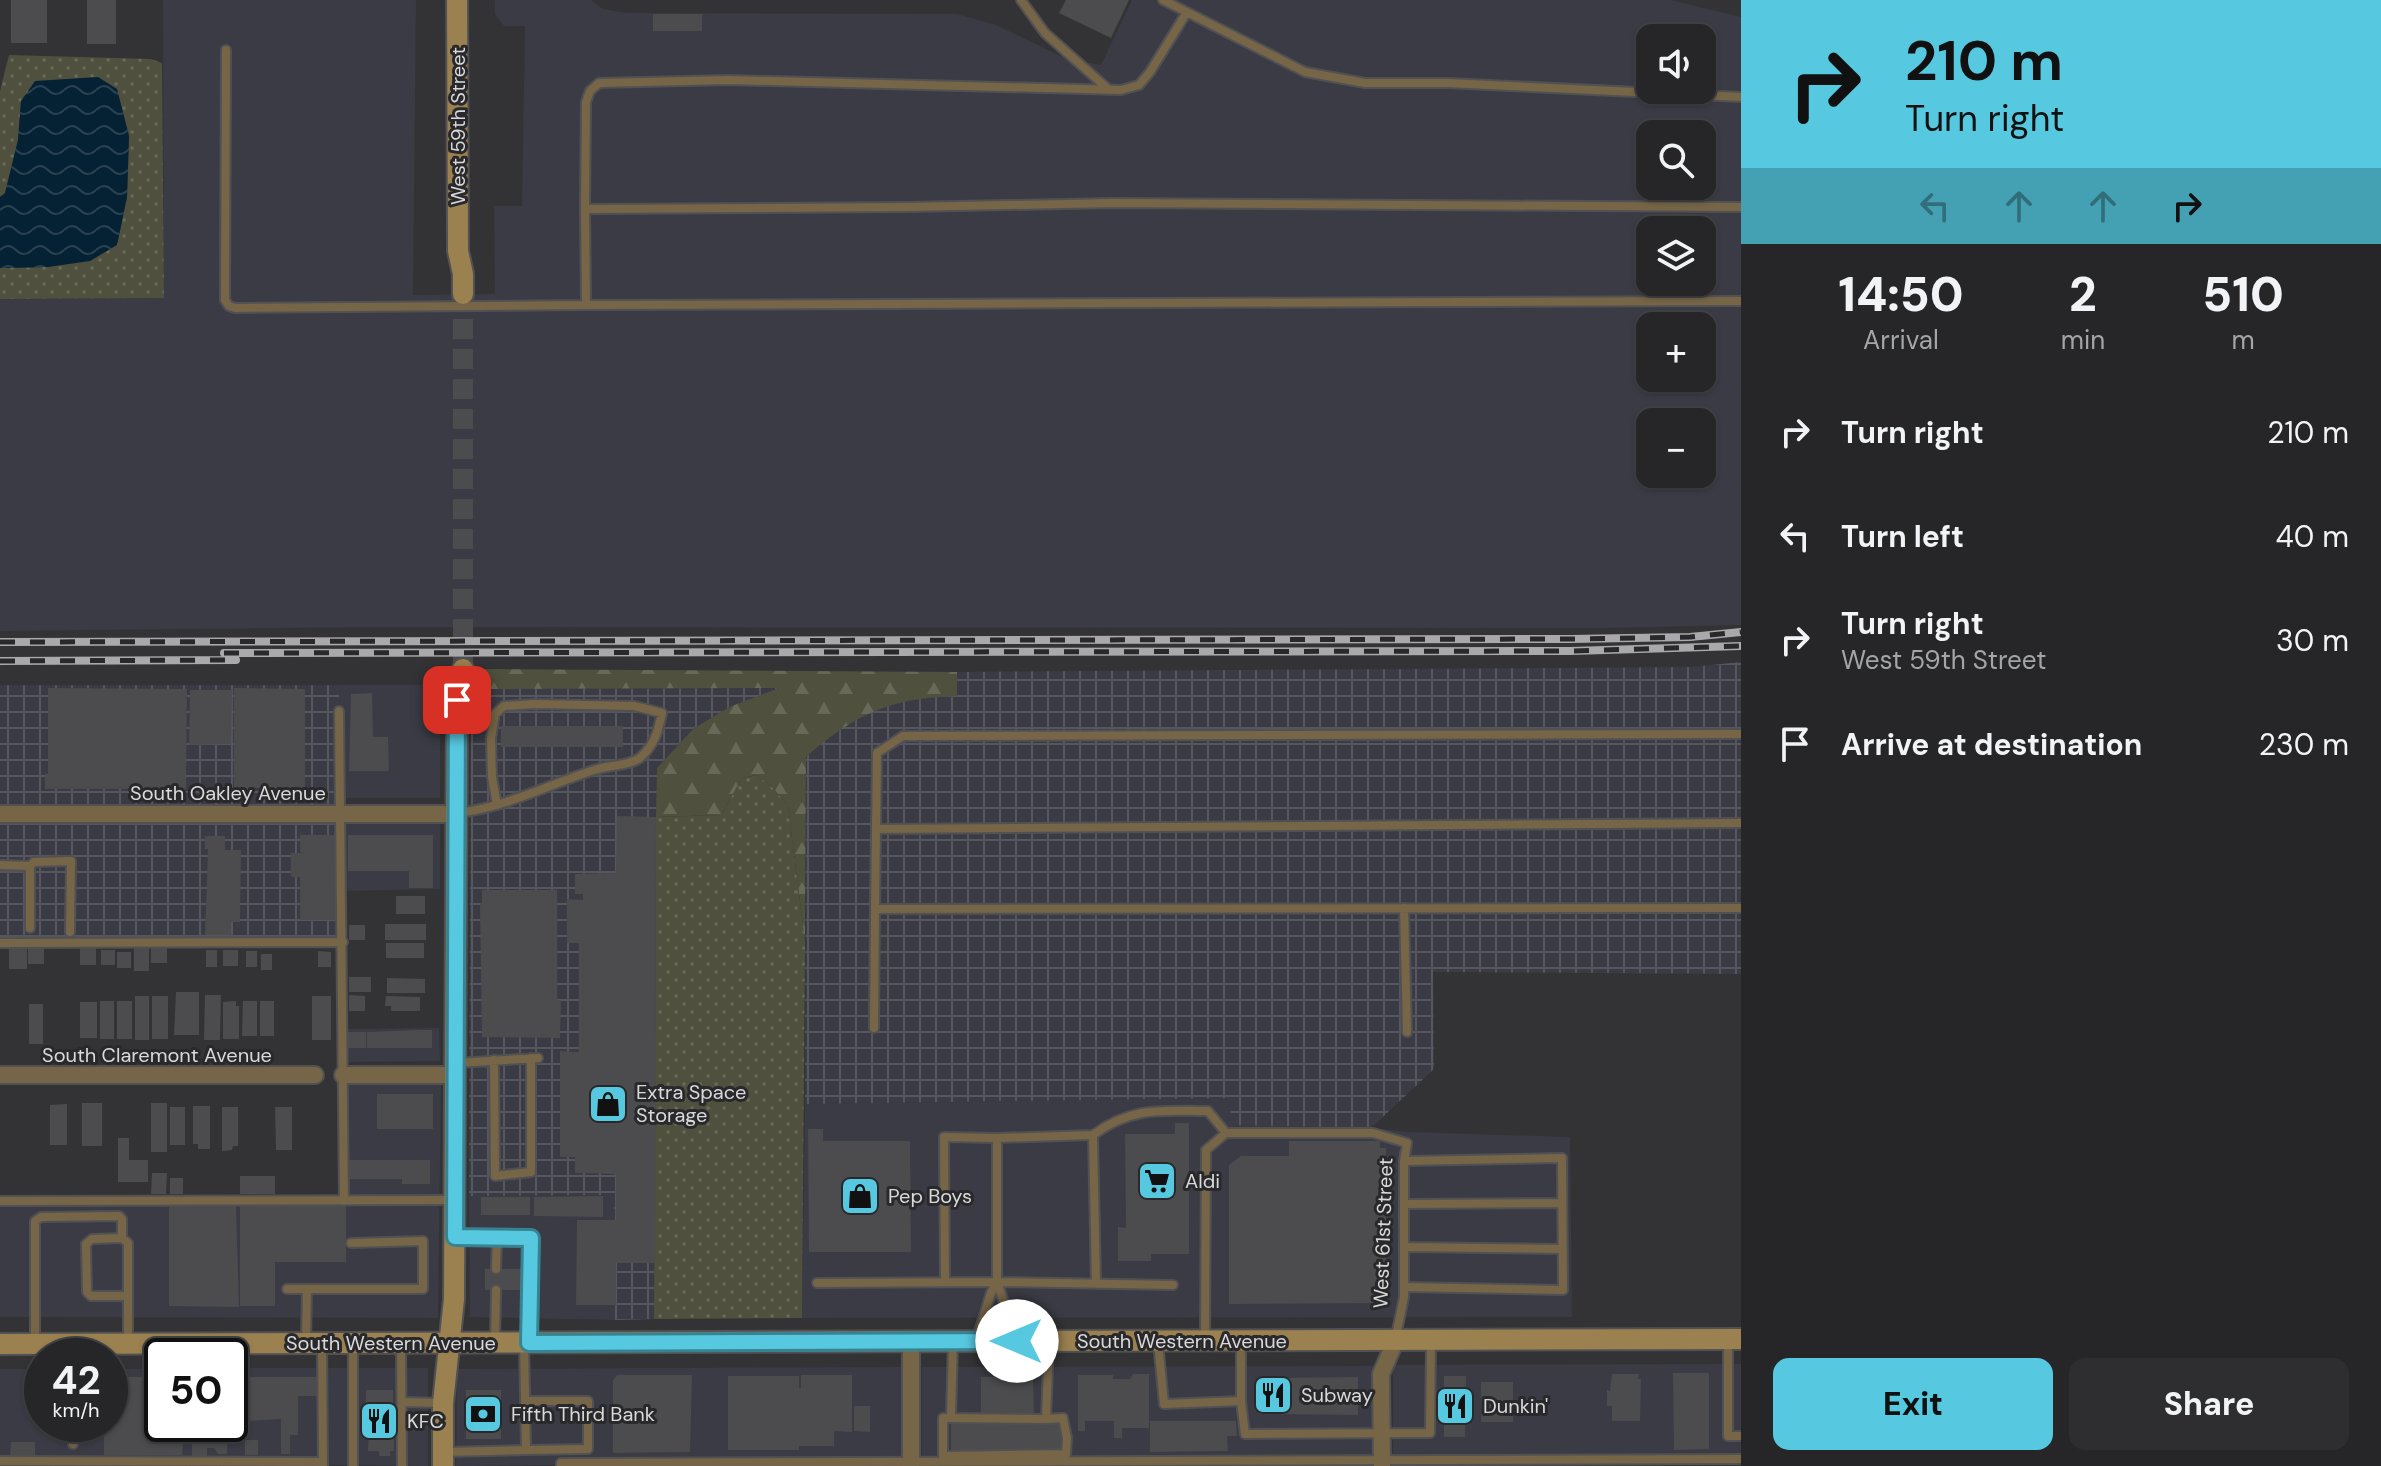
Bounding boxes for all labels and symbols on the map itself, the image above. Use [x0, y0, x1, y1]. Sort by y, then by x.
street label: West 59th Street [445, 47, 471, 205]
pin [423, 666, 491, 734]
street label: South Oakley Avenue [130, 780, 326, 806]
street label: South Claremont Avenue [42, 1042, 272, 1068]
place label: Extra Space Storage [636, 1079, 746, 1128]
shop icon: Extra Space Storage [587, 1083, 629, 1125]
street label: West 61st Street [1367, 1157, 1399, 1309]
supermarket icon: Aldi [1136, 1160, 1178, 1202]
place label: Aldi [1185, 1168, 1220, 1194]
shop icon: Pep Boys [839, 1175, 881, 1217]
place label: Pep Boys [888, 1183, 972, 1209]
position arrow [975, 1299, 1059, 1383]
street label: South Western Avenue [1077, 1328, 1287, 1354]
street label: South Western Avenue [286, 1330, 496, 1356]
speed limit sign: 50 [144, 1338, 248, 1442]
restaurant icon: Subway [1252, 1374, 1294, 1416]
place label: Subway [1301, 1382, 1373, 1408]
restaurant icon: Dunkin' [1434, 1385, 1476, 1427]
bank icon: Fifth Third Bank [462, 1393, 504, 1435]
place label: Dunkin' [1483, 1393, 1548, 1419]
restaurant icon: KFC [358, 1400, 400, 1442]
place label: Fifth Third Bank [511, 1401, 655, 1427]
place label: KFC [407, 1408, 444, 1434]

